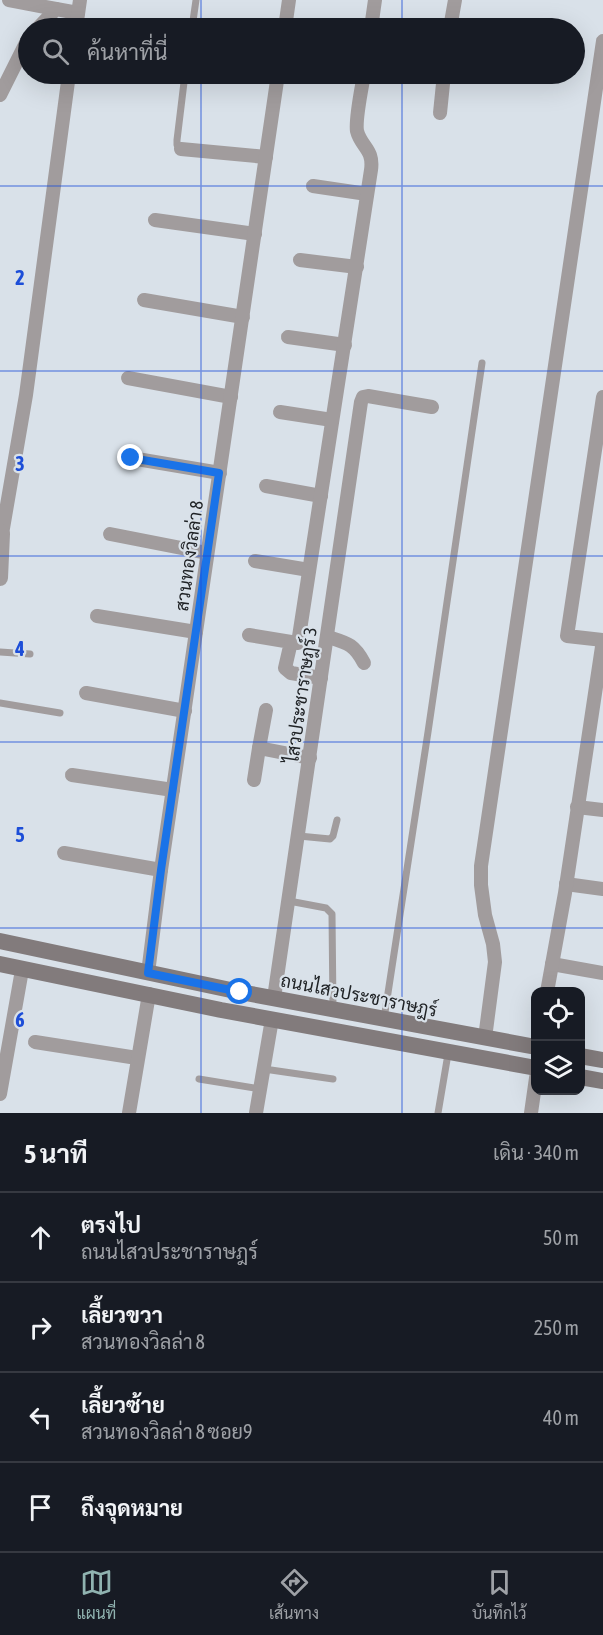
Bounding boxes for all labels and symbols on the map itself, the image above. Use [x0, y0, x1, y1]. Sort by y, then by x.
text: 2 [15, 266, 25, 289]
route end [117, 444, 143, 470]
text: 3 [15, 452, 25, 475]
street label: สวนทองวิลล่า 8 [170, 499, 207, 613]
street label: ไสวประชาราษฎร์ 3 [279, 626, 323, 766]
text: 4 [14, 637, 25, 660]
text: 5 [15, 823, 25, 846]
street label: ถนนไสวประชาราษฎร์ [278, 968, 440, 1023]
route start [226, 978, 252, 1004]
text: 6 [15, 1008, 25, 1031]

